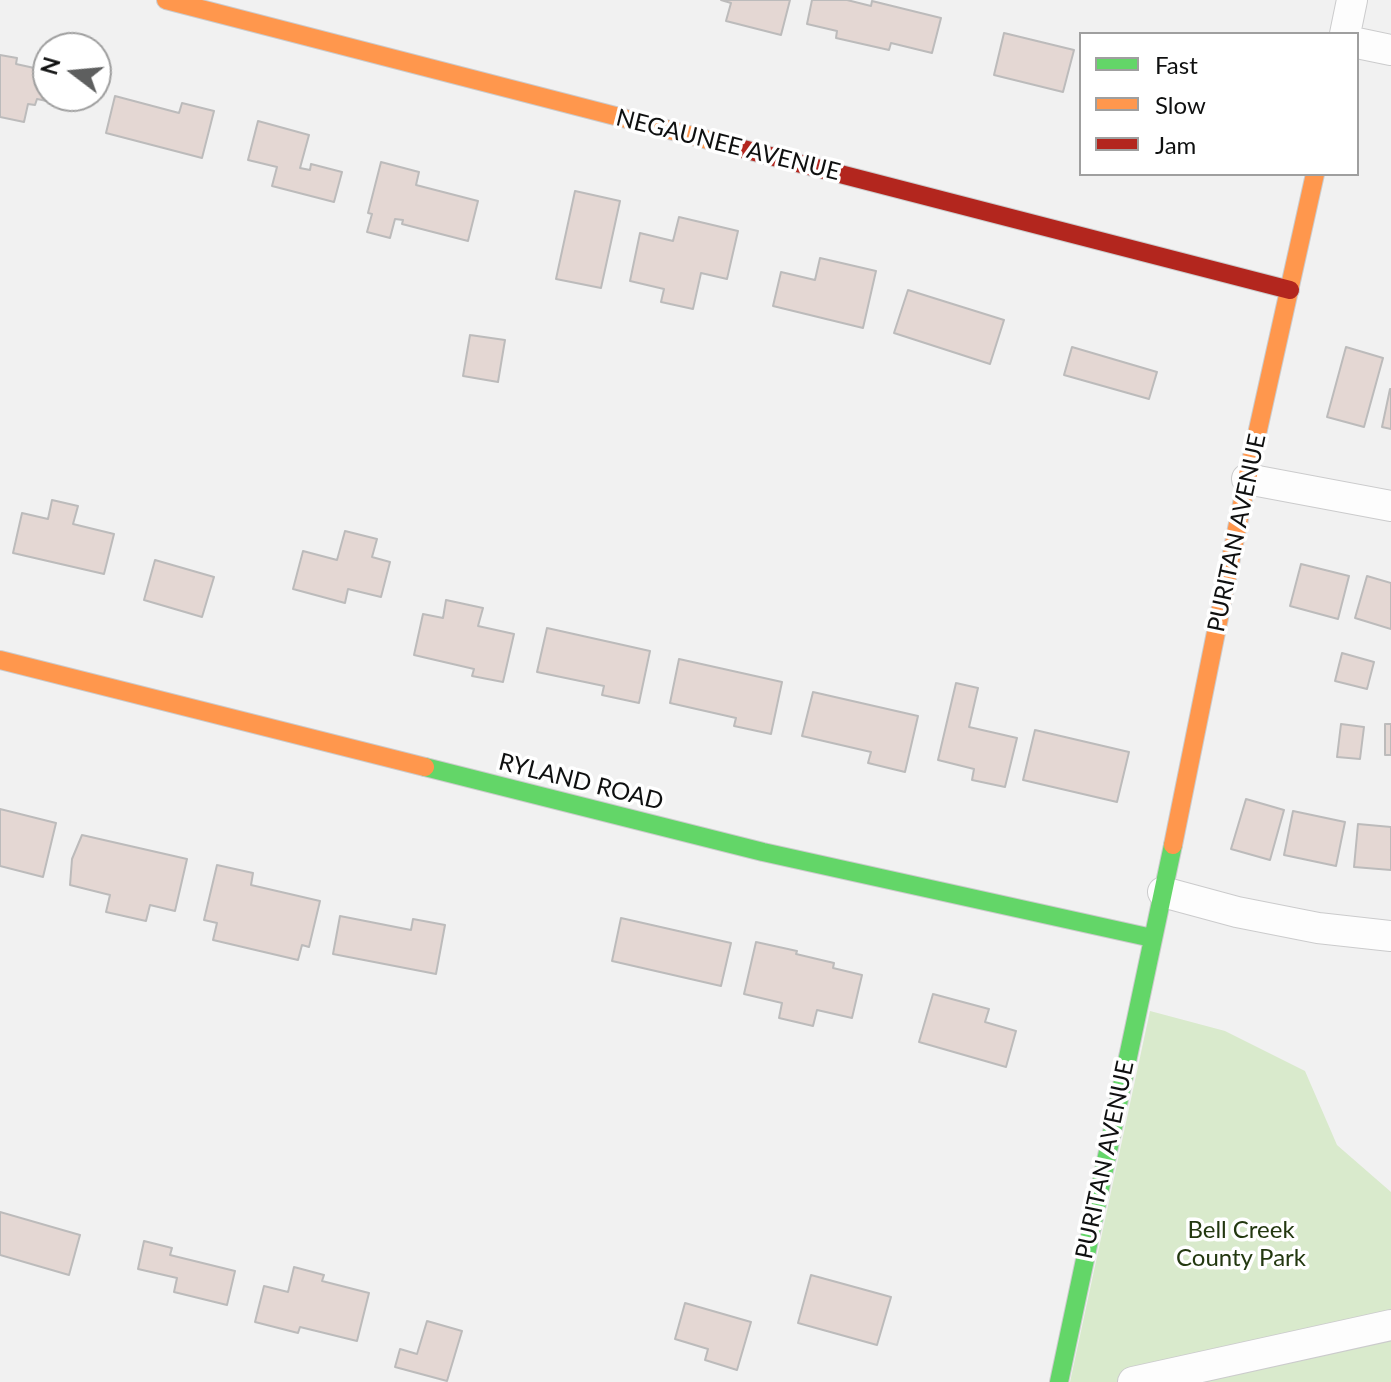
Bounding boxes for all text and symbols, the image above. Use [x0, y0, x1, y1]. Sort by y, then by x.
north arrow [32, 32, 112, 112]
legend [1079, 32, 1359, 176]
text: Fast [1155, 50, 1198, 79]
text: N [35, 54, 66, 78]
text: Slow [1155, 90, 1206, 119]
street label: NEGAUNEE AVENUE [613, 103, 843, 187]
text: Jam [1155, 130, 1196, 159]
street label: PURITAN AVENUE [1202, 431, 1272, 635]
street label: RYLAND ROAD [496, 748, 666, 816]
street label: PURITAN AVENUE [1070, 1058, 1140, 1262]
park label: Bell Creek County Park [1176, 1216, 1306, 1272]

